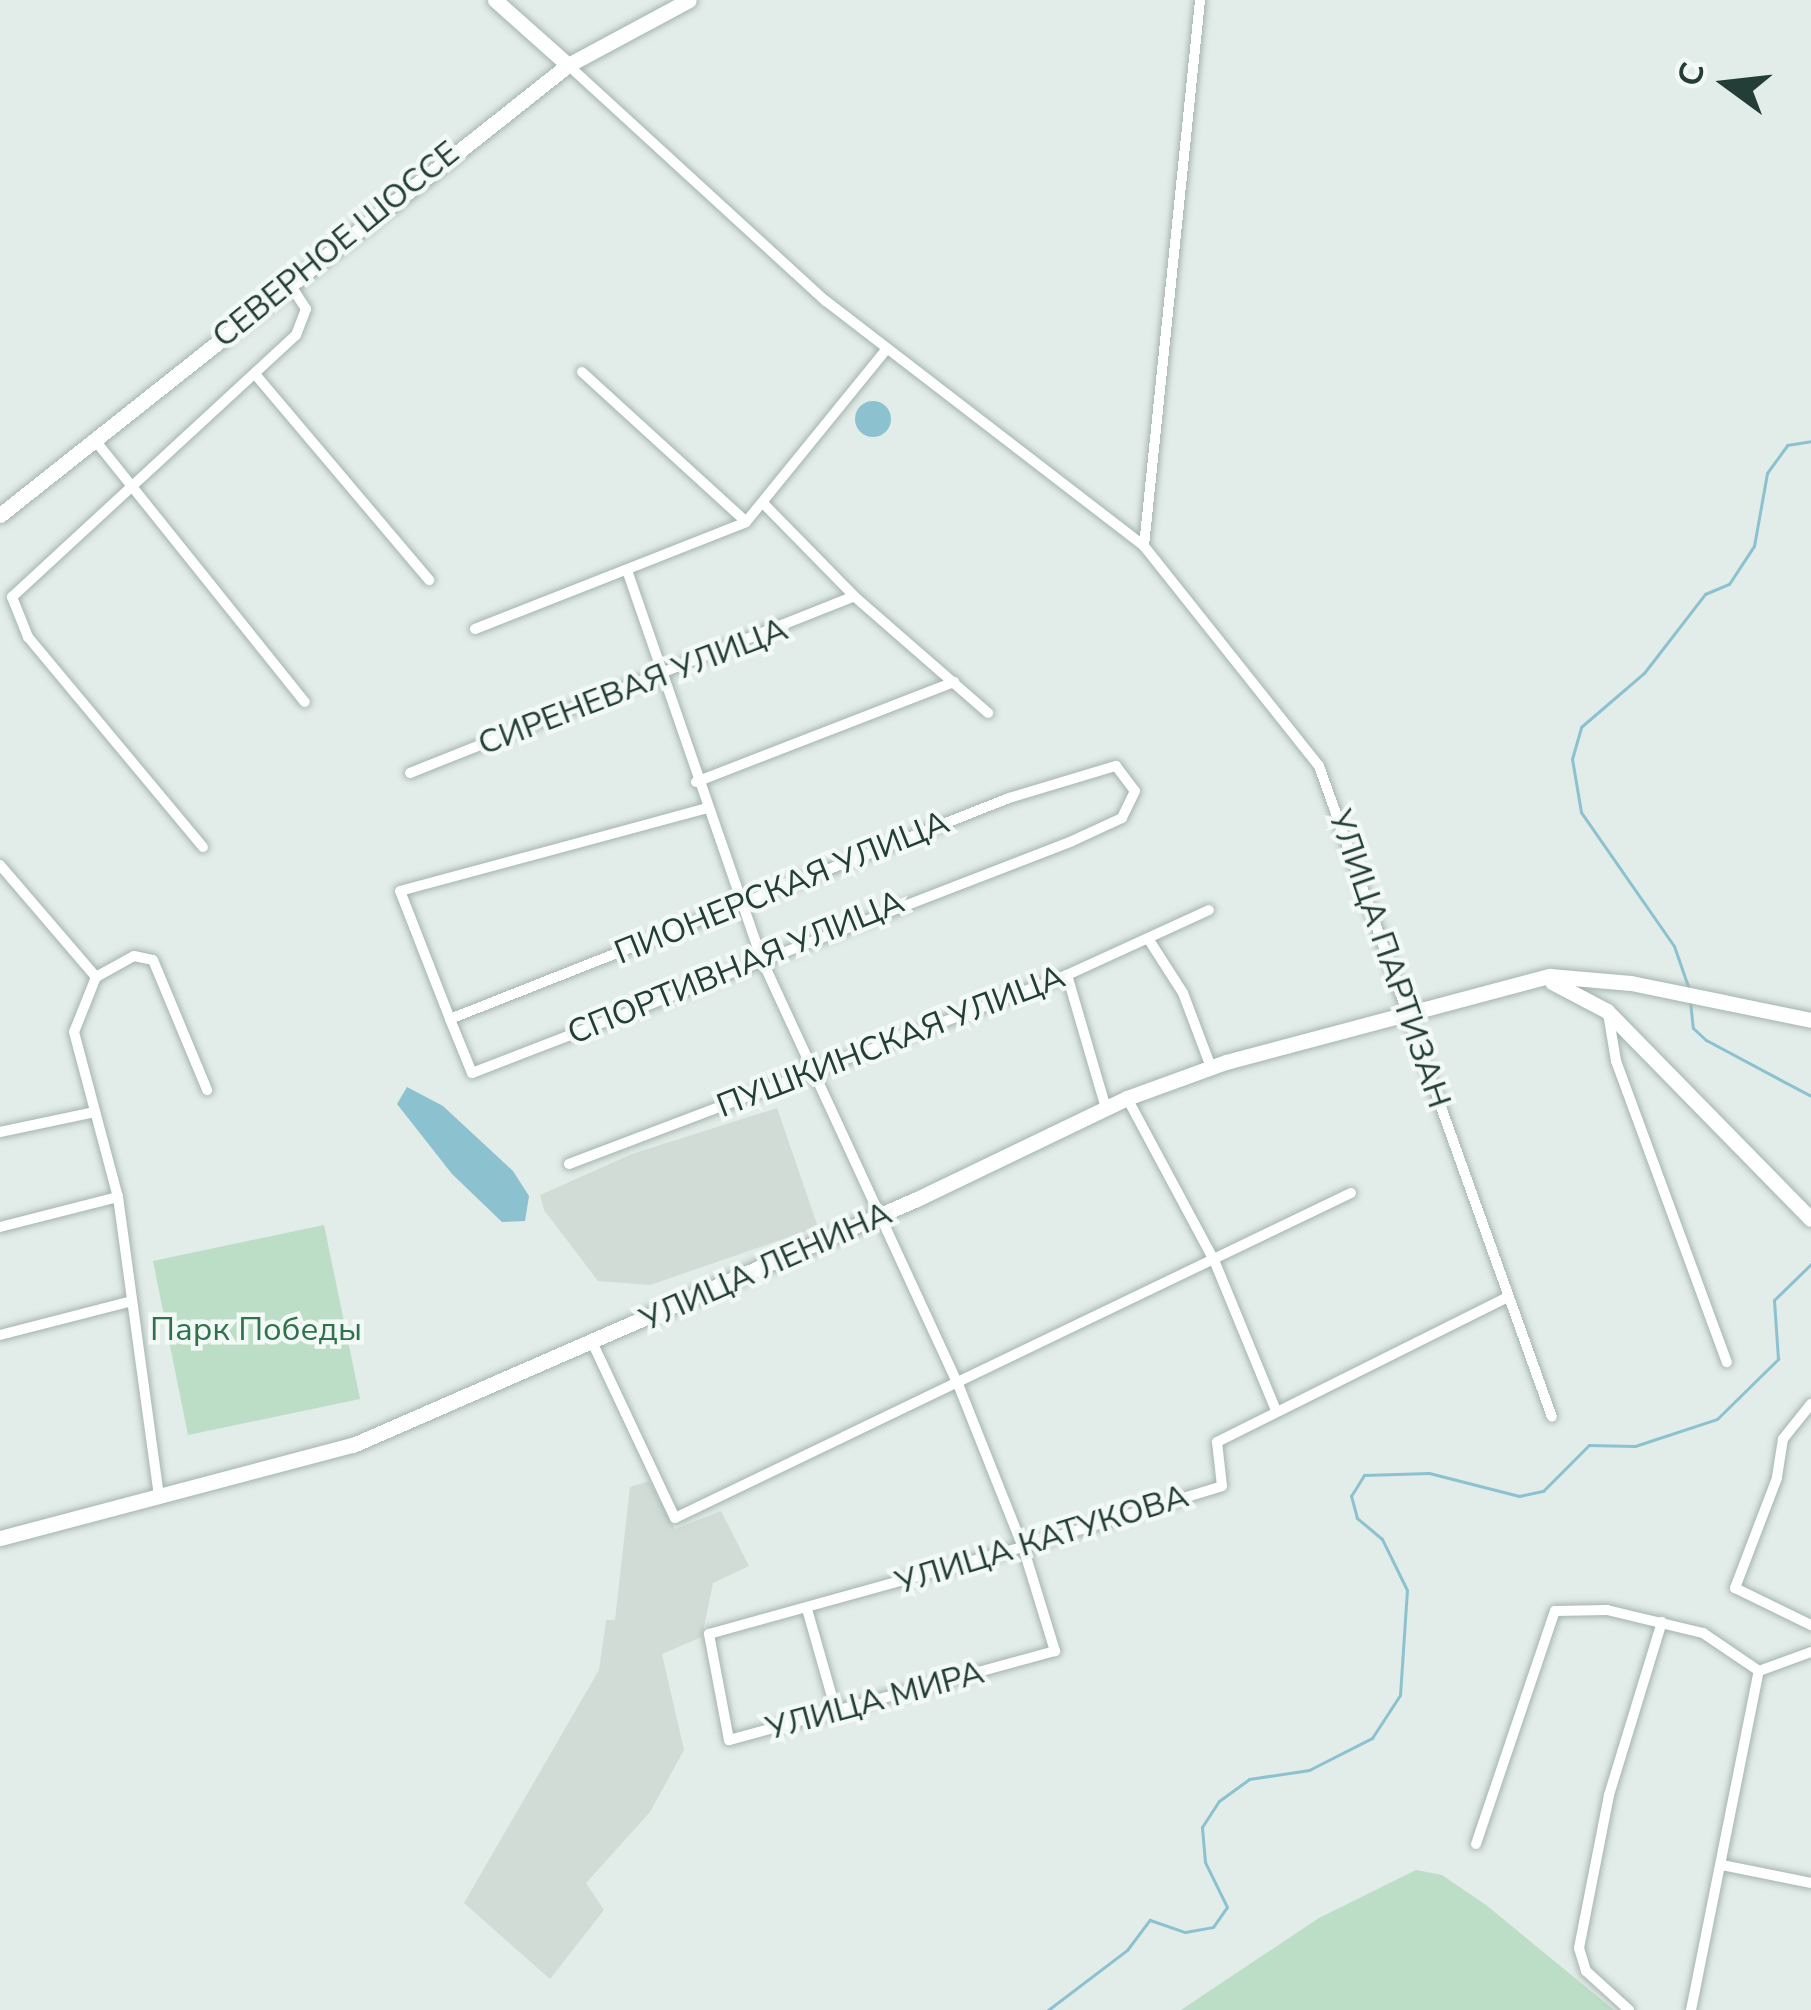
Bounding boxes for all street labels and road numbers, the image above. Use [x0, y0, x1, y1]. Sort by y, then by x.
street label: СЕВЕРНОЕ ШОССЕ [205, 134, 467, 356]
street label: СИРЕНЕВАЯ УЛИЦА [473, 610, 793, 764]
street label: ПИОНЕРСКАЯ УЛИЦА [609, 803, 955, 973]
street label: УЛИЦА ПАРТИЗАН [1319, 805, 1459, 1113]
street label: СПОРТИВНАЯ УЛИЦА [562, 882, 910, 1054]
street label: ПУШКИНСКАЯ УЛИЦА [712, 957, 1070, 1127]
street label: УЛИЦА ЛЕНИНА [634, 1194, 898, 1340]
street label: УЛИЦА КАТУКОВА [891, 1477, 1193, 1603]
street label: УЛИЦА МИРА [762, 1653, 988, 1749]

